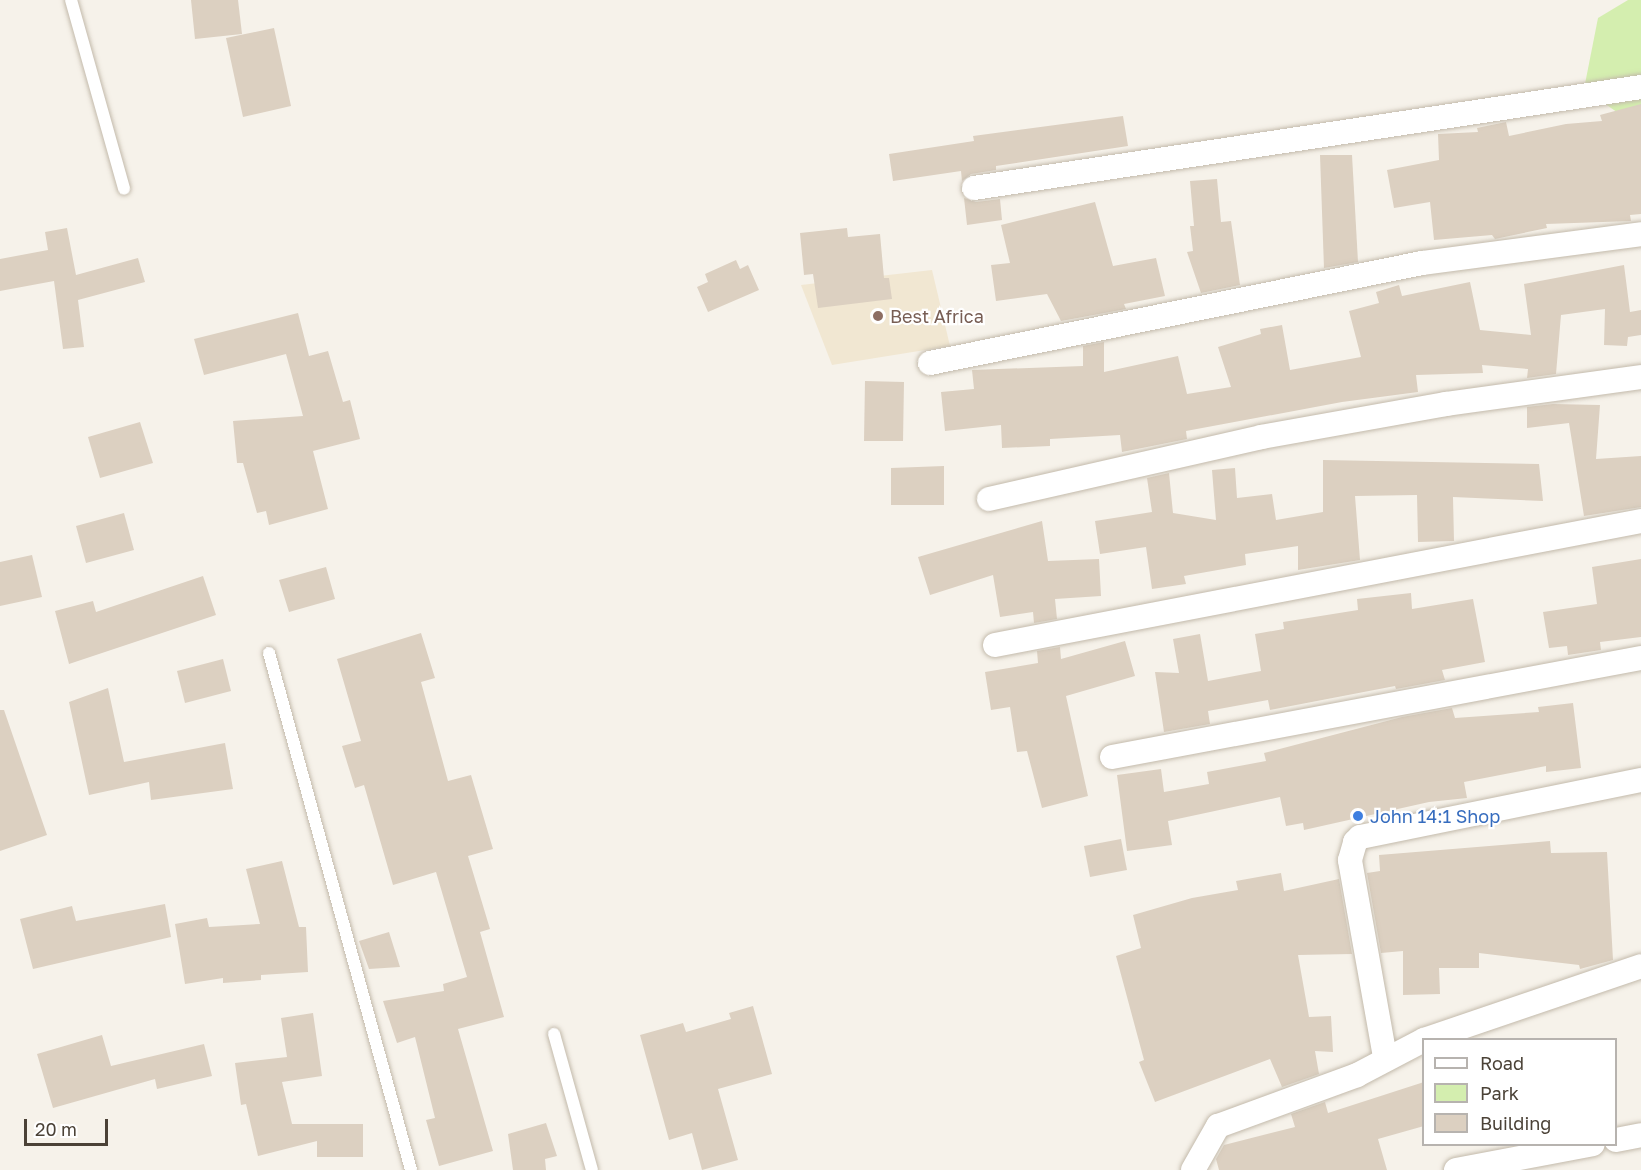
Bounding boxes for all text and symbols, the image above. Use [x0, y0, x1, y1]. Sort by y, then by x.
place label: Best Africa [890, 305, 984, 327]
marker: Best Africa [871, 309, 885, 323]
place label: John 14:1 Shop [1370, 805, 1500, 827]
marker: John 14:1 Shop [1351, 809, 1365, 823]
legend [1422, 1038, 1617, 1146]
text: Road [1480, 1052, 1524, 1074]
text: Park [1480, 1082, 1519, 1104]
scale bar [27, 1107, 111, 1145]
text: Building [1480, 1112, 1551, 1134]
text: 20 m [35, 1118, 77, 1140]

